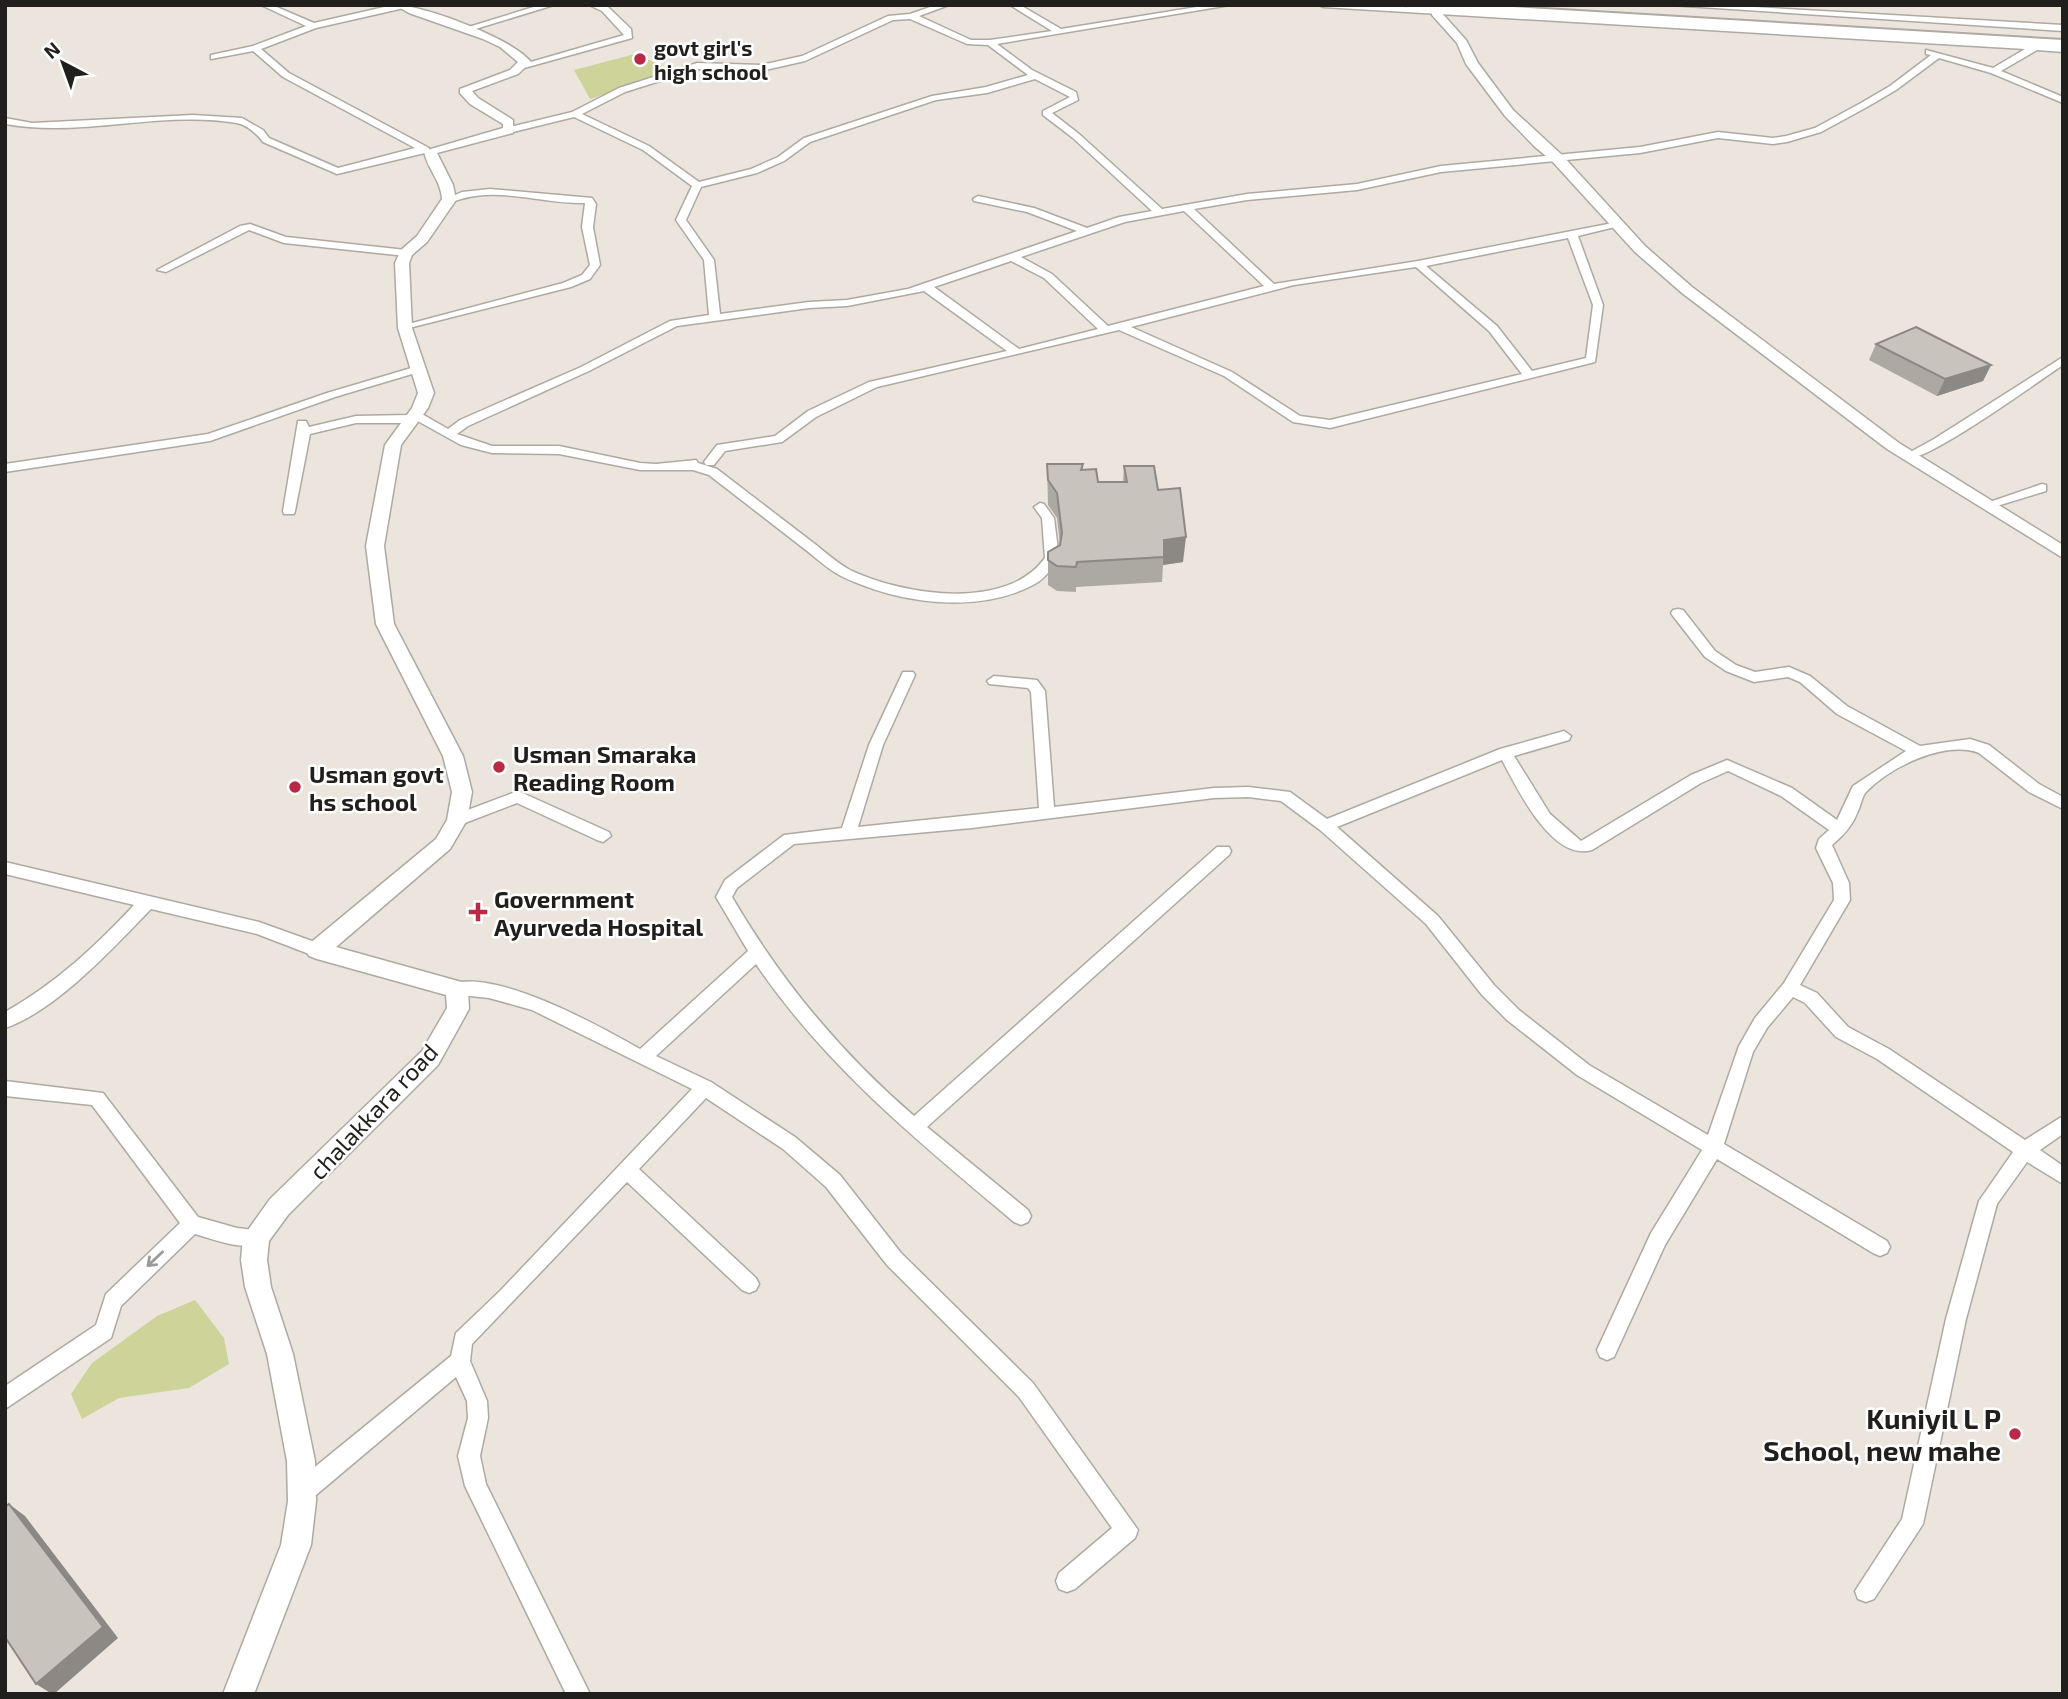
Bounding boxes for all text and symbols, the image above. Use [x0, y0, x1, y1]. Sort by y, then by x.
north arrow [28, 28, 98, 98]
place label: govt girl's high school [654, 35, 768, 84]
text: N [39, 37, 64, 63]
marker: govt girl's high school [632, 51, 648, 67]
place label: Usman Smaraka Reading Room [513, 739, 696, 796]
place label: Usman govt hs school [309, 759, 444, 816]
marker: Usman Smaraka Reading Room [491, 759, 507, 775]
marker: Usman govt hs school [287, 779, 303, 795]
place label: Government Ayurveda Hospital [494, 884, 703, 941]
marker: Government Ayurveda Hospital [468, 902, 488, 922]
street label: chalakkara road [303, 1037, 443, 1185]
one-way arrow [147, 1250, 164, 1267]
place label: Kuniyil L P School, new mahe [1763, 1401, 2001, 1467]
marker: Kuniyil L P School, new mahe [2007, 1426, 2023, 1442]

